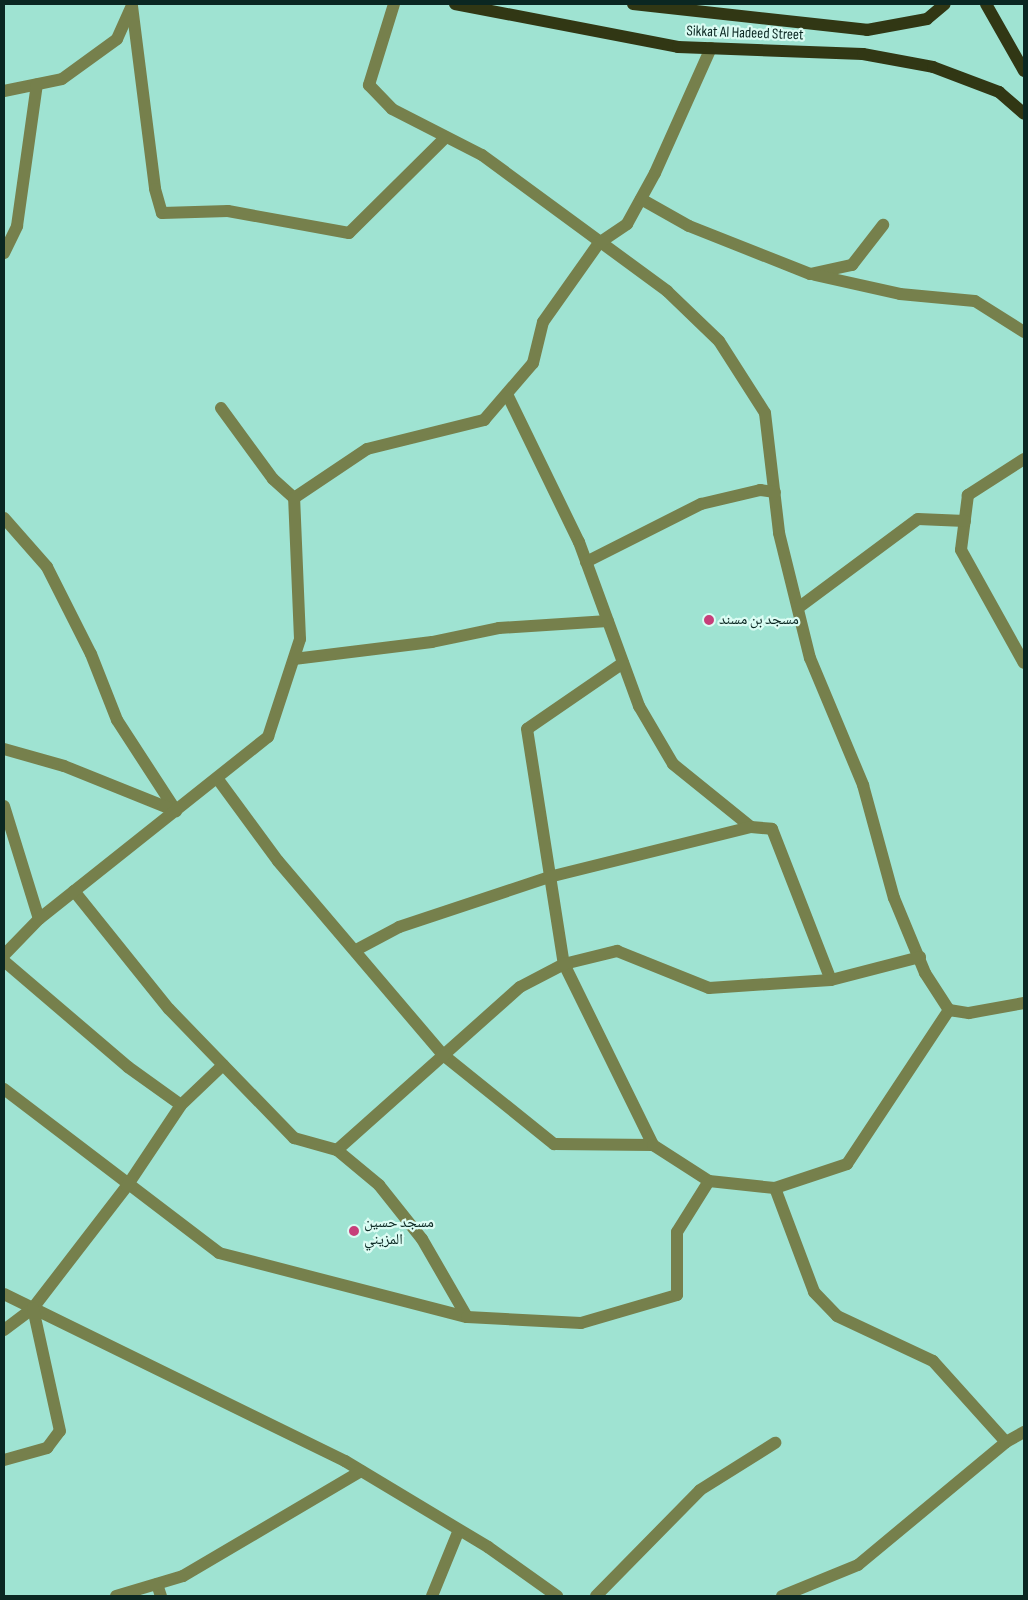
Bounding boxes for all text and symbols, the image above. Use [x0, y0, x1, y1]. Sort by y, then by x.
street label: Sikkat Al Hadeed Street [686, 22, 804, 44]
place label: مسجد بن مسند [719, 611, 799, 629]
marker: مسجد بن مسند [703, 614, 715, 626]
place label: مسجد حسين المزيني [364, 1213, 434, 1248]
marker: مسجد حسين المزيني [348, 1225, 360, 1237]

